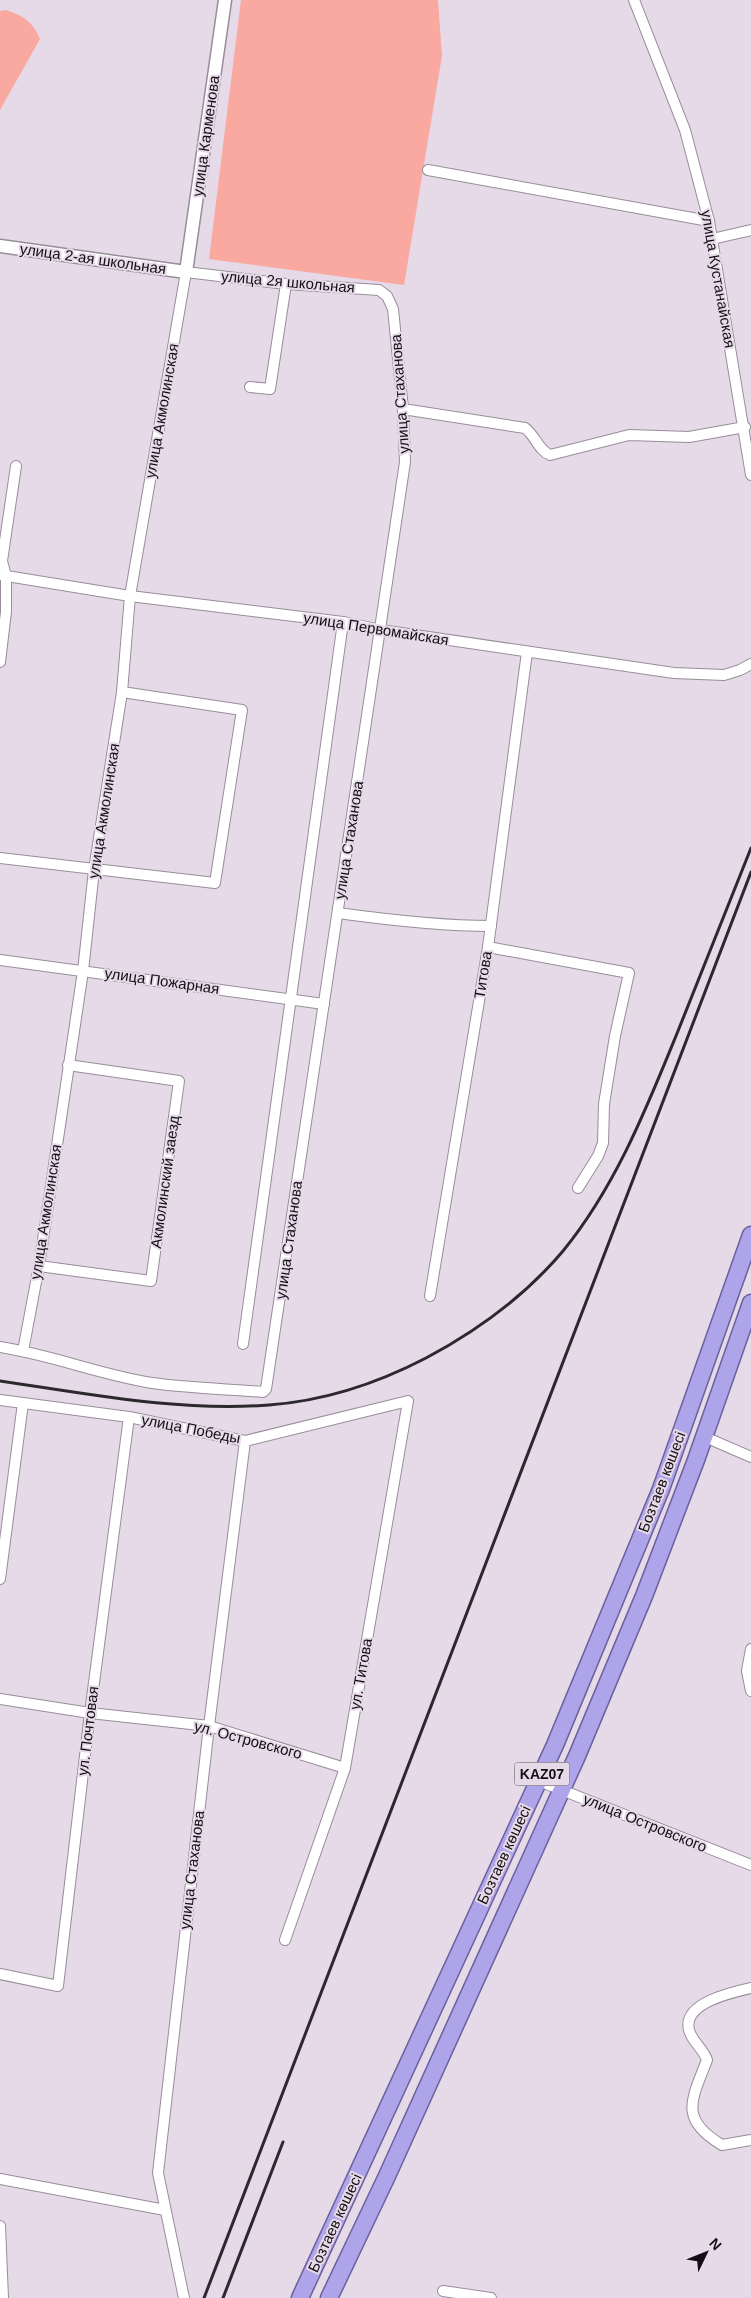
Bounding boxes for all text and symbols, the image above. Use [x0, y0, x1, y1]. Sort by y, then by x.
street label: улица Карменова [189, 74, 223, 198]
street label: улица Кустанайская [698, 209, 739, 349]
street label: улица 2-ая школьная [19, 240, 167, 277]
street label: улица 2я школьная [220, 267, 356, 296]
street label: улица Стаханова [387, 333, 412, 454]
street label: улица Акмолинская [141, 342, 182, 480]
street label: улица Первомайская [302, 609, 450, 648]
street label: улица Акмолинская [84, 742, 123, 880]
street label: улица Стаханова [331, 779, 366, 900]
street label: Титова [470, 949, 495, 1000]
street label: улица Пожарная [104, 964, 221, 997]
street label: Акмолинский заезд [147, 1114, 182, 1249]
street label: улица Акмолинская [26, 1143, 65, 1281]
street label: улица Стаханова [272, 1179, 305, 1300]
street label: улица Победы [140, 1411, 242, 1446]
street label: Бозтаев көшесі [635, 1429, 689, 1535]
street label: ул. Титова [346, 1636, 375, 1711]
street label: ул. Почтовая [74, 1685, 101, 1777]
street label: ул. Островского [192, 1717, 304, 1762]
road number: KAZ07 [514, 1762, 570, 1786]
street label: улица Островского [581, 1790, 710, 1855]
street label: Бозтаев көшесі [473, 1803, 534, 1907]
street label: улица Стаханова [176, 1809, 207, 1930]
street label: Бозтаев көшесі [304, 2171, 365, 2275]
north arrow [681, 2228, 731, 2278]
text: N [706, 2235, 725, 2253]

